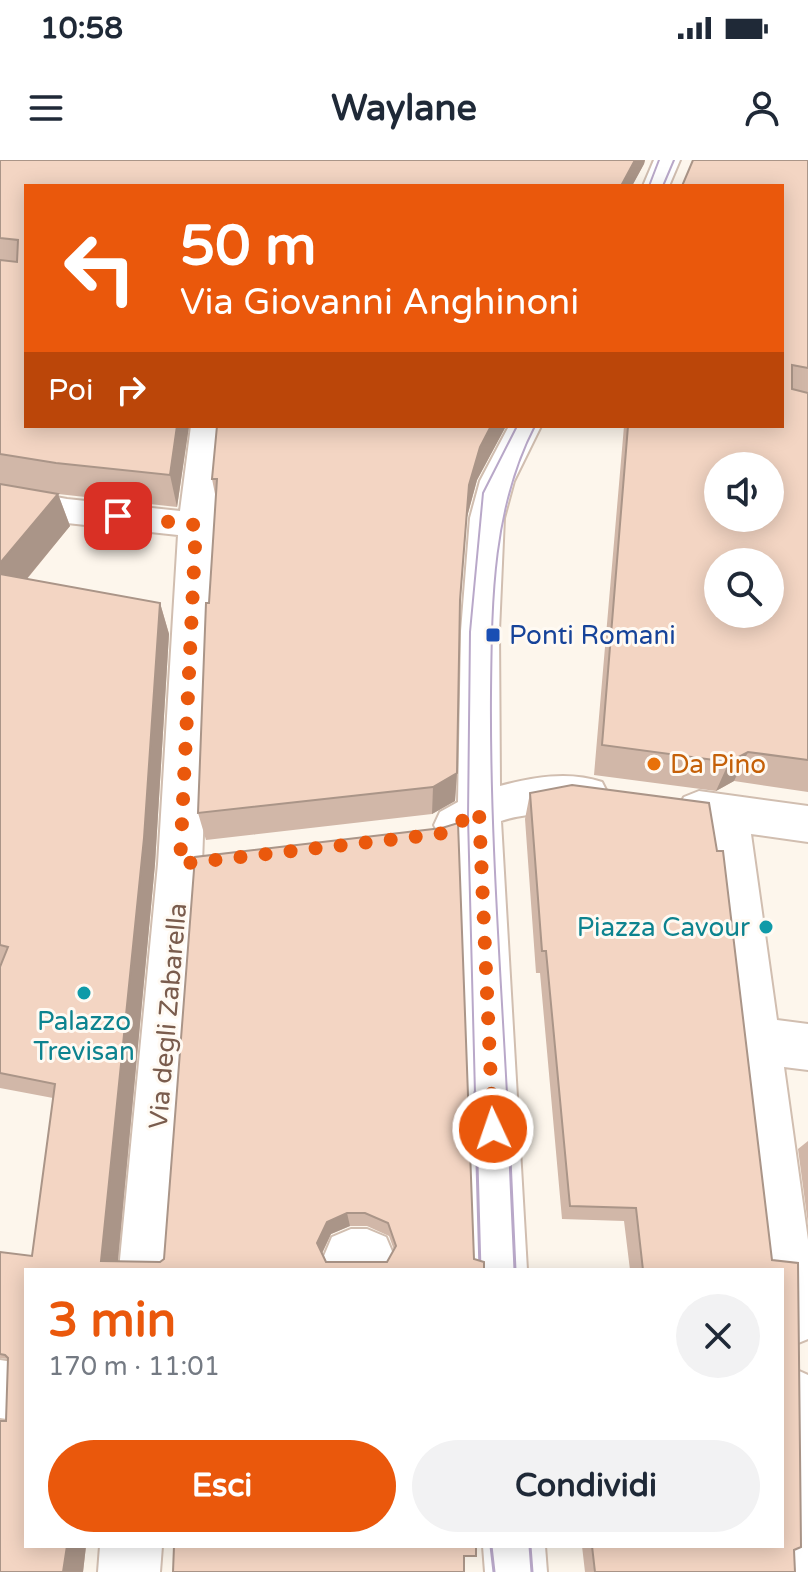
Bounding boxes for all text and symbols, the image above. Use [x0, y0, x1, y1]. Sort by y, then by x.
text: 10:58 [40, 10, 123, 47]
icon: menu [24, 86, 68, 130]
icon: person [740, 86, 784, 130]
text: Waylane [331, 87, 477, 130]
text: 50 m [180, 213, 316, 280]
icon: left [48, 216, 152, 320]
text: Via Giovanni Anghinoni [180, 281, 579, 324]
icon: right [109, 368, 153, 412]
text: Poi [48, 372, 93, 409]
map controls [704, 452, 784, 628]
button: sound [704, 452, 784, 532]
pin [84, 482, 152, 550]
icon: arrive [96, 494, 140, 538]
button: search [704, 548, 784, 628]
place label: Ponti Romani [509, 620, 676, 651]
marker: Ponti Romani [484, 626, 502, 644]
place label: Da Pino [670, 749, 766, 780]
marker: Da Pino [645, 755, 663, 773]
street label: Via degli Zabarella [143, 902, 193, 1130]
place label: Piazza Cavour [577, 912, 750, 943]
marker: Piazza Cavour [757, 918, 775, 936]
marker: Palazzo Trevisan [75, 984, 93, 1002]
place label: Palazzo Trevisan [33, 1006, 135, 1067]
position arrow [451, 1087, 535, 1171]
text: 3 min [48, 1292, 176, 1350]
button: close [676, 1294, 760, 1378]
text: 170 m · 11:01 [48, 1351, 220, 1382]
button: Esci [48, 1440, 396, 1532]
button: Condividi [412, 1440, 760, 1532]

